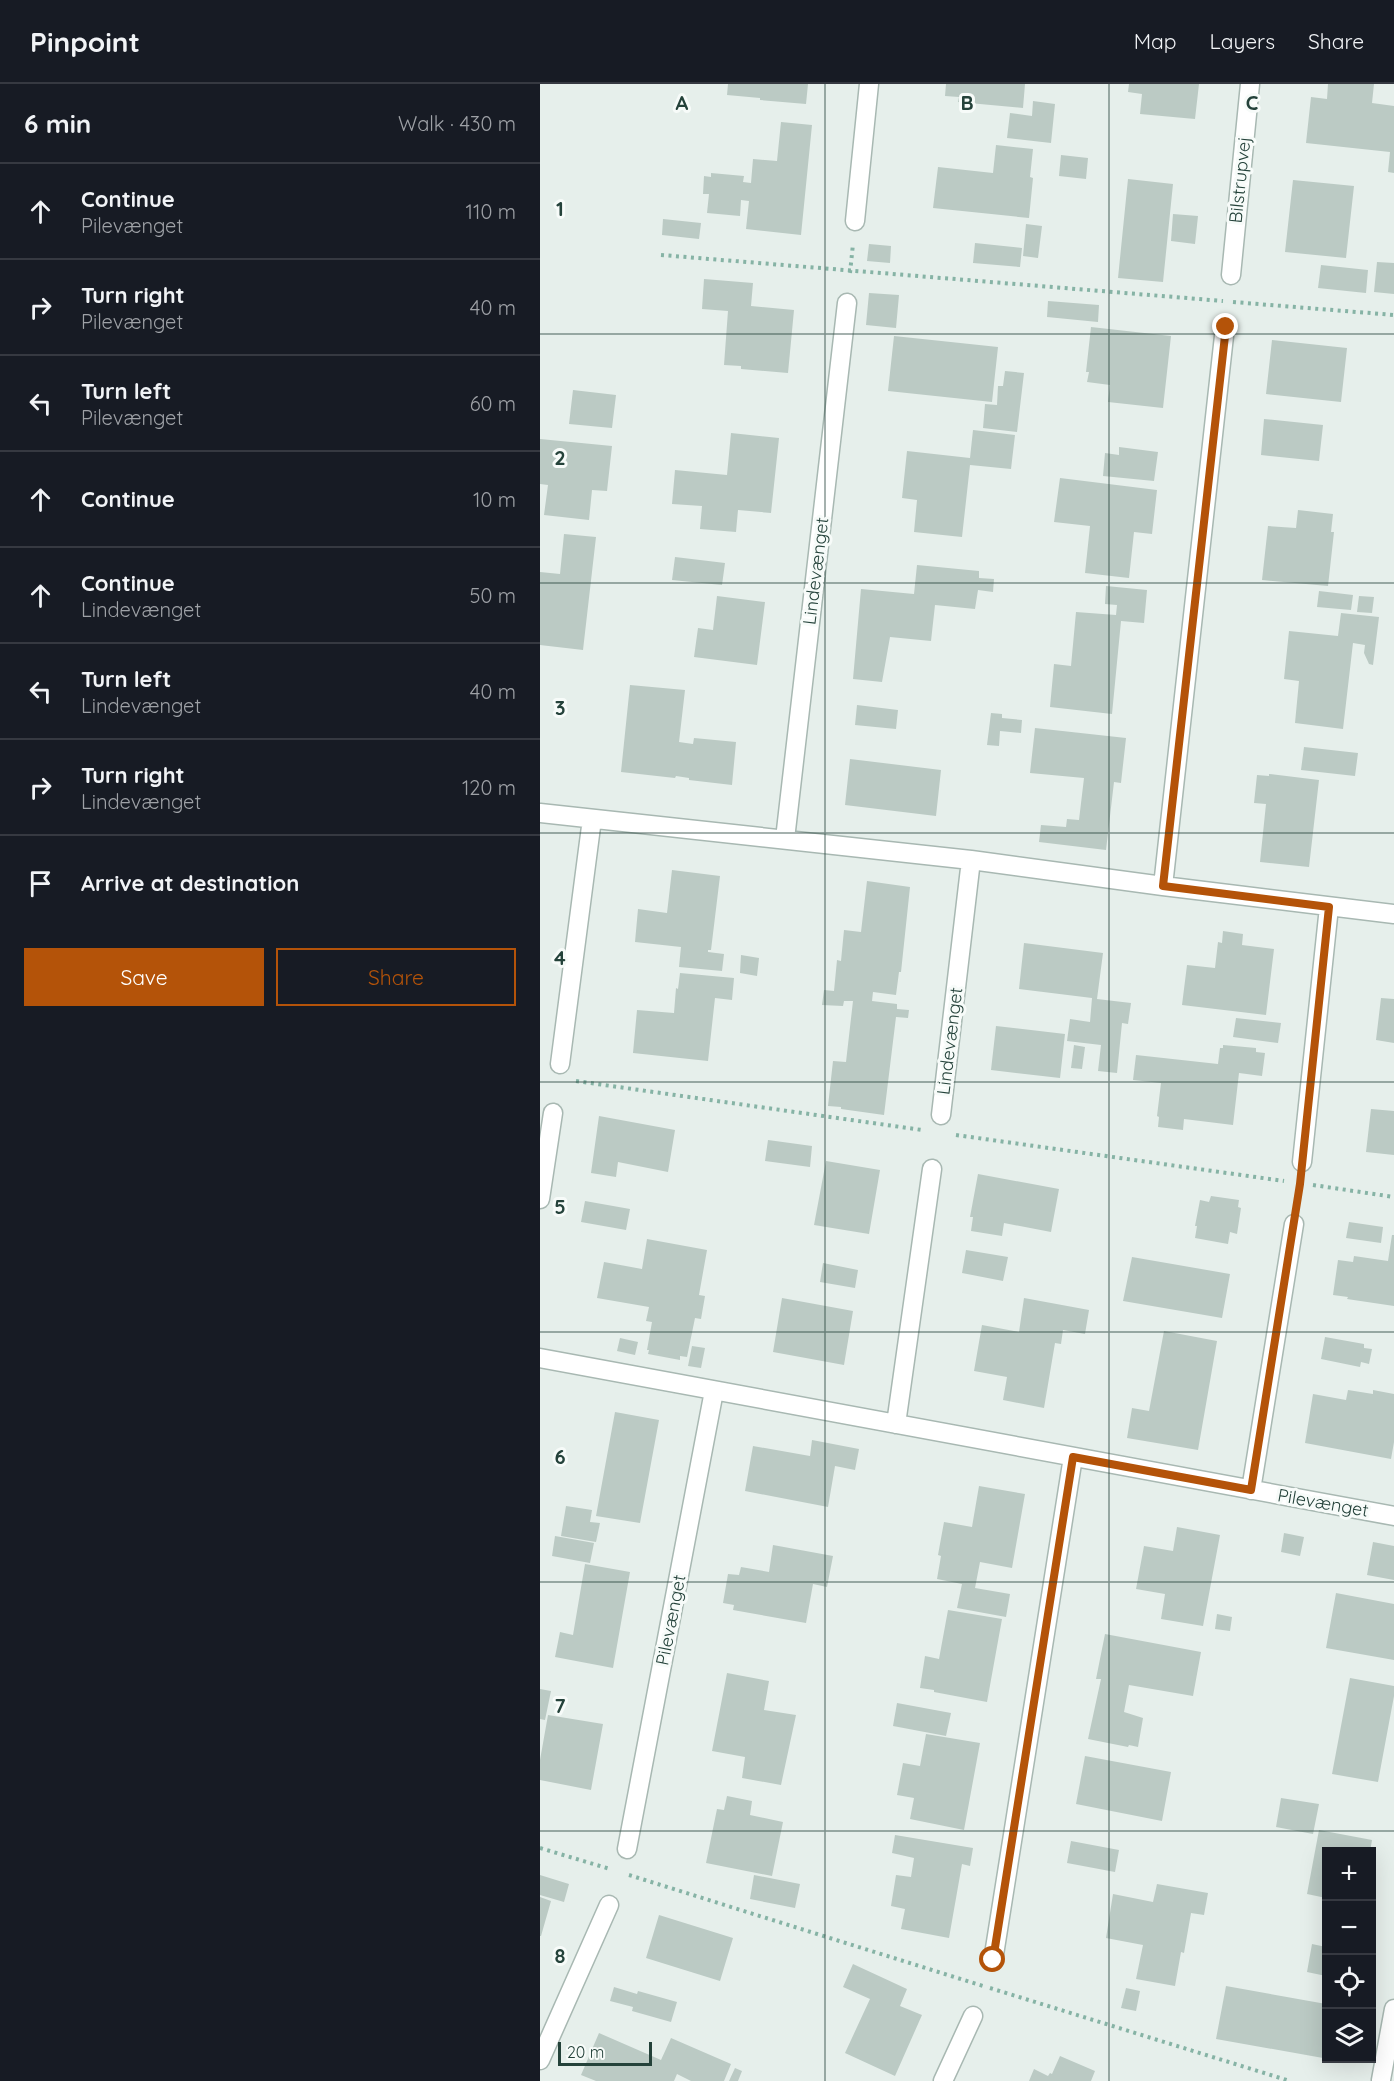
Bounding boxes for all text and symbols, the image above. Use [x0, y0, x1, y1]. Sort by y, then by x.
text: Pinpoint [30, 24, 140, 59]
text: Map [1134, 28, 1177, 54]
text: Layers [1210, 28, 1275, 54]
text: Share [1308, 28, 1364, 54]
text: A [676, 90, 689, 115]
text: B [960, 90, 974, 115]
text: C [1246, 90, 1259, 115]
text: 6 min [24, 107, 91, 140]
text: Walk · 430 m [398, 111, 516, 136]
street label: Bilstrupvej [1224, 136, 1255, 224]
text: Continue [81, 185, 175, 213]
icon: ahead [24, 195, 57, 228]
text: 1 [556, 196, 564, 221]
text: 110 m [466, 199, 516, 224]
text: Pilevænget [81, 213, 183, 238]
text: Turn right [81, 281, 185, 309]
icon: right [24, 291, 57, 324]
text: 40 m [470, 295, 516, 320]
text: Pilevænget [81, 309, 183, 334]
route end [1212, 313, 1238, 339]
text: Turn left [81, 377, 171, 405]
icon: left [24, 387, 57, 420]
text: 60 m [470, 391, 516, 416]
text: Pilevænget [81, 405, 183, 430]
text: 2 [554, 445, 566, 470]
icon: ahead [24, 483, 57, 516]
text: Continue [81, 485, 175, 513]
text: 10 m [473, 487, 516, 512]
street label: Lindevænget [797, 516, 834, 626]
text: Continue [81, 569, 175, 597]
icon: ahead [24, 579, 57, 612]
text: 50 m [470, 583, 516, 608]
text: Lindevænget [81, 597, 201, 622]
text: Turn left [81, 665, 171, 693]
icon: left [24, 675, 57, 708]
text: 40 m [470, 679, 516, 704]
text: Lindevænget [81, 693, 201, 718]
text: 3 [555, 695, 565, 720]
text: Turn right [81, 761, 185, 789]
icon: right [24, 771, 57, 804]
text: 120 m [462, 775, 516, 800]
text: Lindevænget [81, 789, 201, 814]
icon: arrive [24, 867, 57, 900]
text: Arrive at destination [81, 869, 299, 897]
text: 4 [554, 945, 566, 970]
button: Save [24, 948, 264, 1006]
button: Share [276, 948, 516, 1006]
street label: Lindevænget [931, 986, 968, 1096]
text: 5 [554, 1194, 566, 1219]
text: 6 [554, 1444, 566, 1469]
street label: Pilevænget [1276, 1483, 1370, 1522]
street label: Pilevænget [650, 1573, 691, 1667]
text: 7 [555, 1693, 566, 1718]
map controls [1322, 1847, 1376, 2063]
button: + [1322, 1847, 1376, 1901]
button: − [1322, 1901, 1376, 1955]
text: 8 [555, 1943, 566, 1968]
route start [979, 1946, 1005, 1972]
button: locate [1322, 1955, 1376, 2009]
button: layers [1322, 2009, 1376, 2063]
scale bar [558, 2039, 652, 2066]
text: 20 m [567, 2042, 604, 2062]

